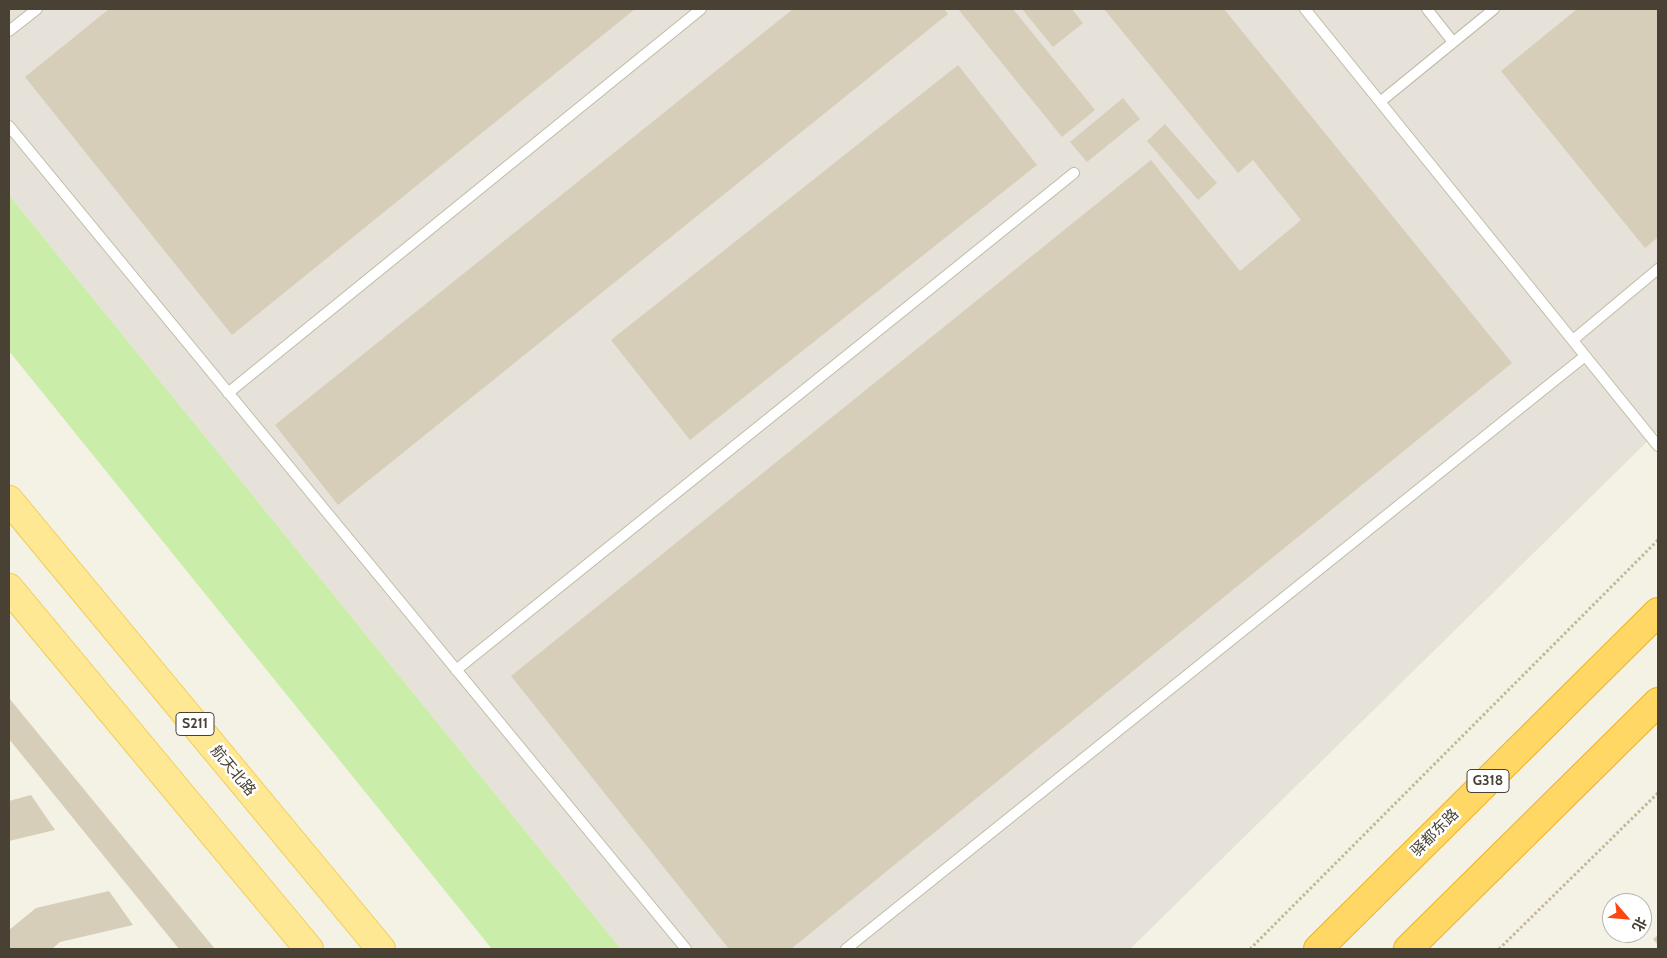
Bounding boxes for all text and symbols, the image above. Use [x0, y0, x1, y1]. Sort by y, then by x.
road number: S211 [176, 712, 214, 736]
street label: 航天北路 [207, 742, 259, 800]
road number: G318 [1467, 769, 1509, 792]
street label: 驿都东路 [1407, 805, 1463, 861]
north arrow [1602, 893, 1652, 943]
text: 北 [1628, 914, 1651, 935]

